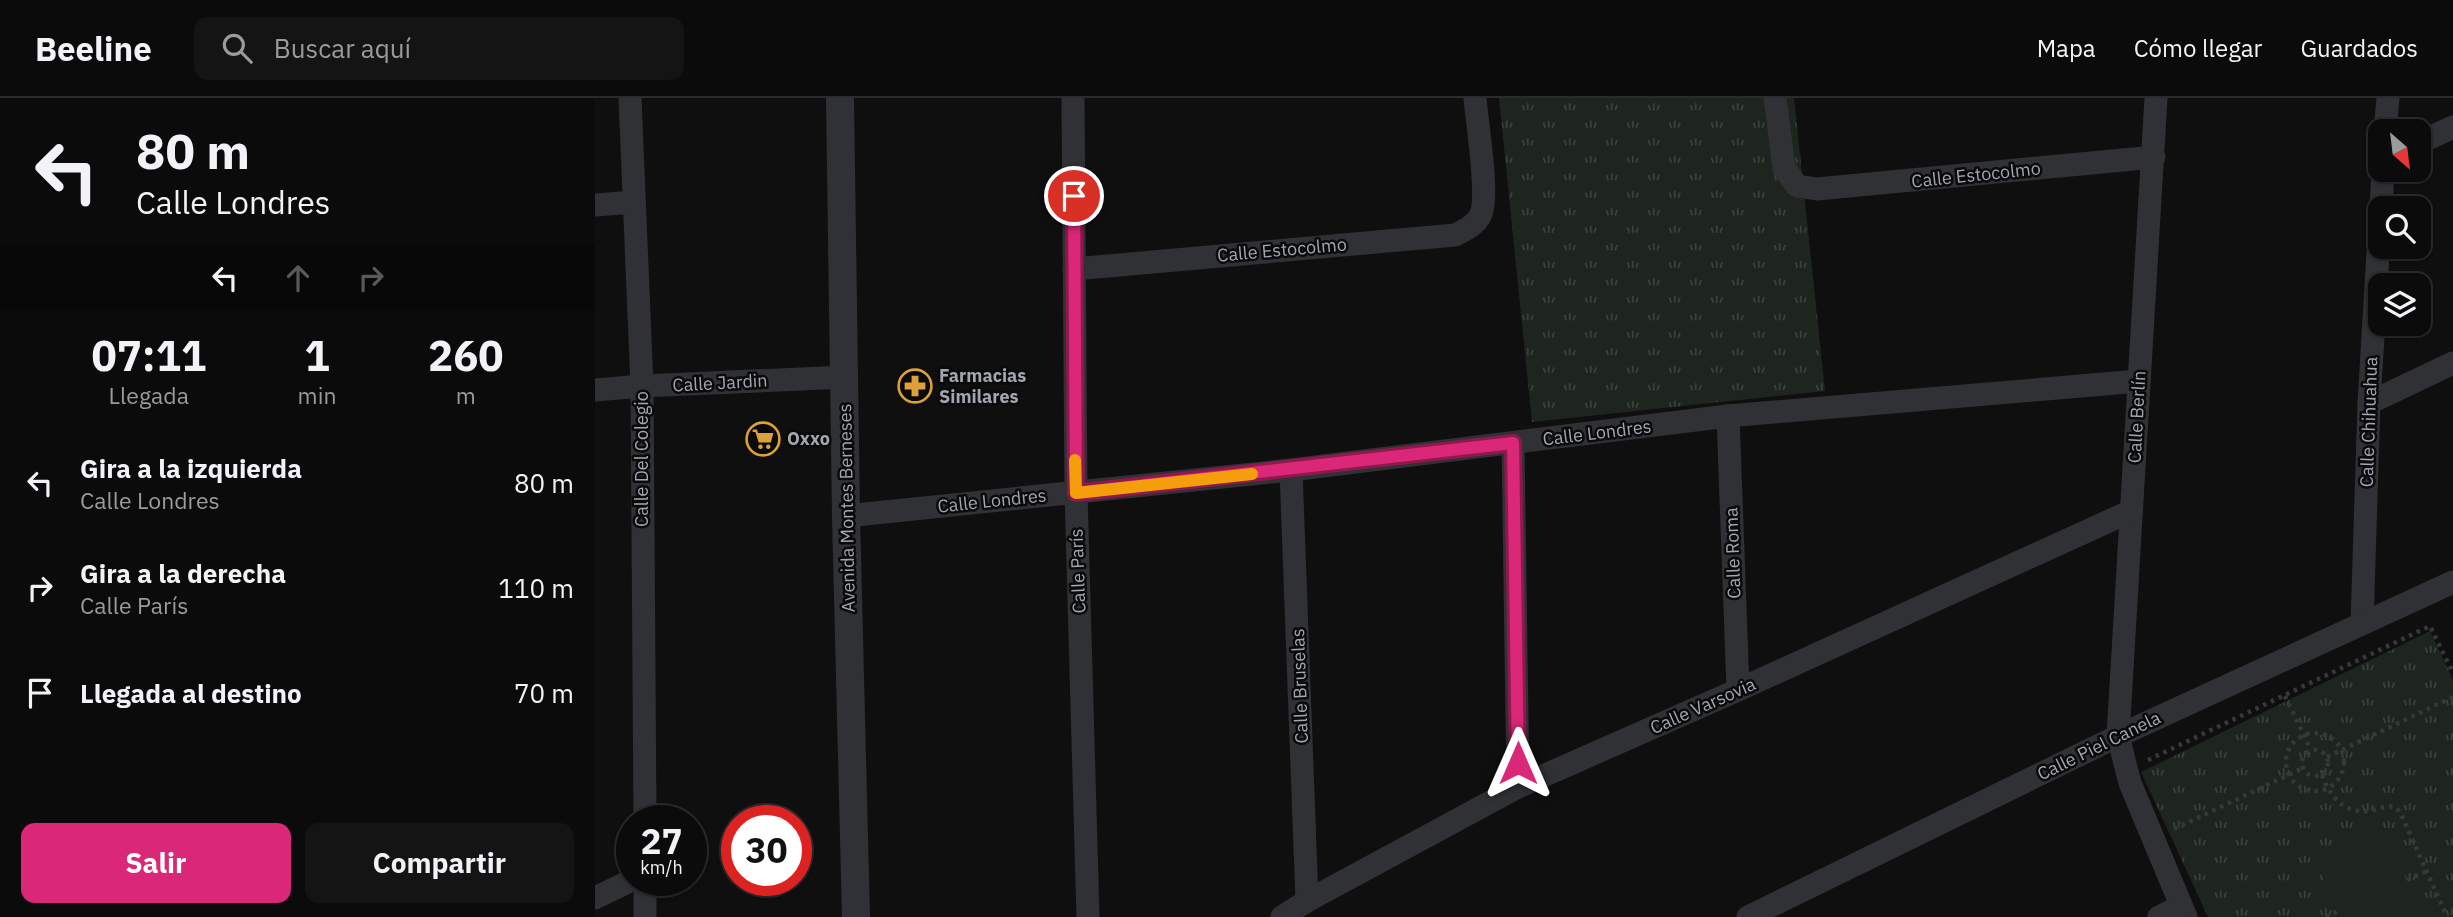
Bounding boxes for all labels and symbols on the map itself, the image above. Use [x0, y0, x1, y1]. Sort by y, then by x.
north arrow [2368, 119, 2431, 182]
street label: Calle Estocolmo [1910, 156, 2042, 193]
pin [1044, 166, 1104, 226]
street label: Calle Estocolmo [1216, 232, 1348, 267]
street label: Calle Chihuahua [2355, 356, 2382, 488]
place label: Farmacias Similares [939, 364, 1026, 408]
pharmacy icon: Farmacias Similares [896, 367, 934, 405]
street label: Calle Jardin [672, 369, 768, 396]
street label: Calle Berlín [2123, 370, 2150, 464]
street label: Calle Del Colegio [630, 391, 653, 527]
street label: Avenida Montes Berneses [833, 404, 860, 613]
street label: Calle Londres [1541, 414, 1653, 451]
supermarket icon: Oxxo [744, 420, 782, 458]
place label: Oxxo [787, 427, 830, 450]
street label: Calle Londres [936, 483, 1048, 518]
street label: Calle Roma [1719, 507, 1746, 599]
street label: Calle París [1065, 528, 1090, 614]
street label: Calle Bruselas [1286, 628, 1313, 744]
street label: Calle Varsovia [1647, 672, 1759, 739]
street label: Calle Piel Canela [2033, 706, 2165, 785]
position arrow [1481, 726, 1555, 800]
speed limit sign: 30 [721, 805, 812, 896]

